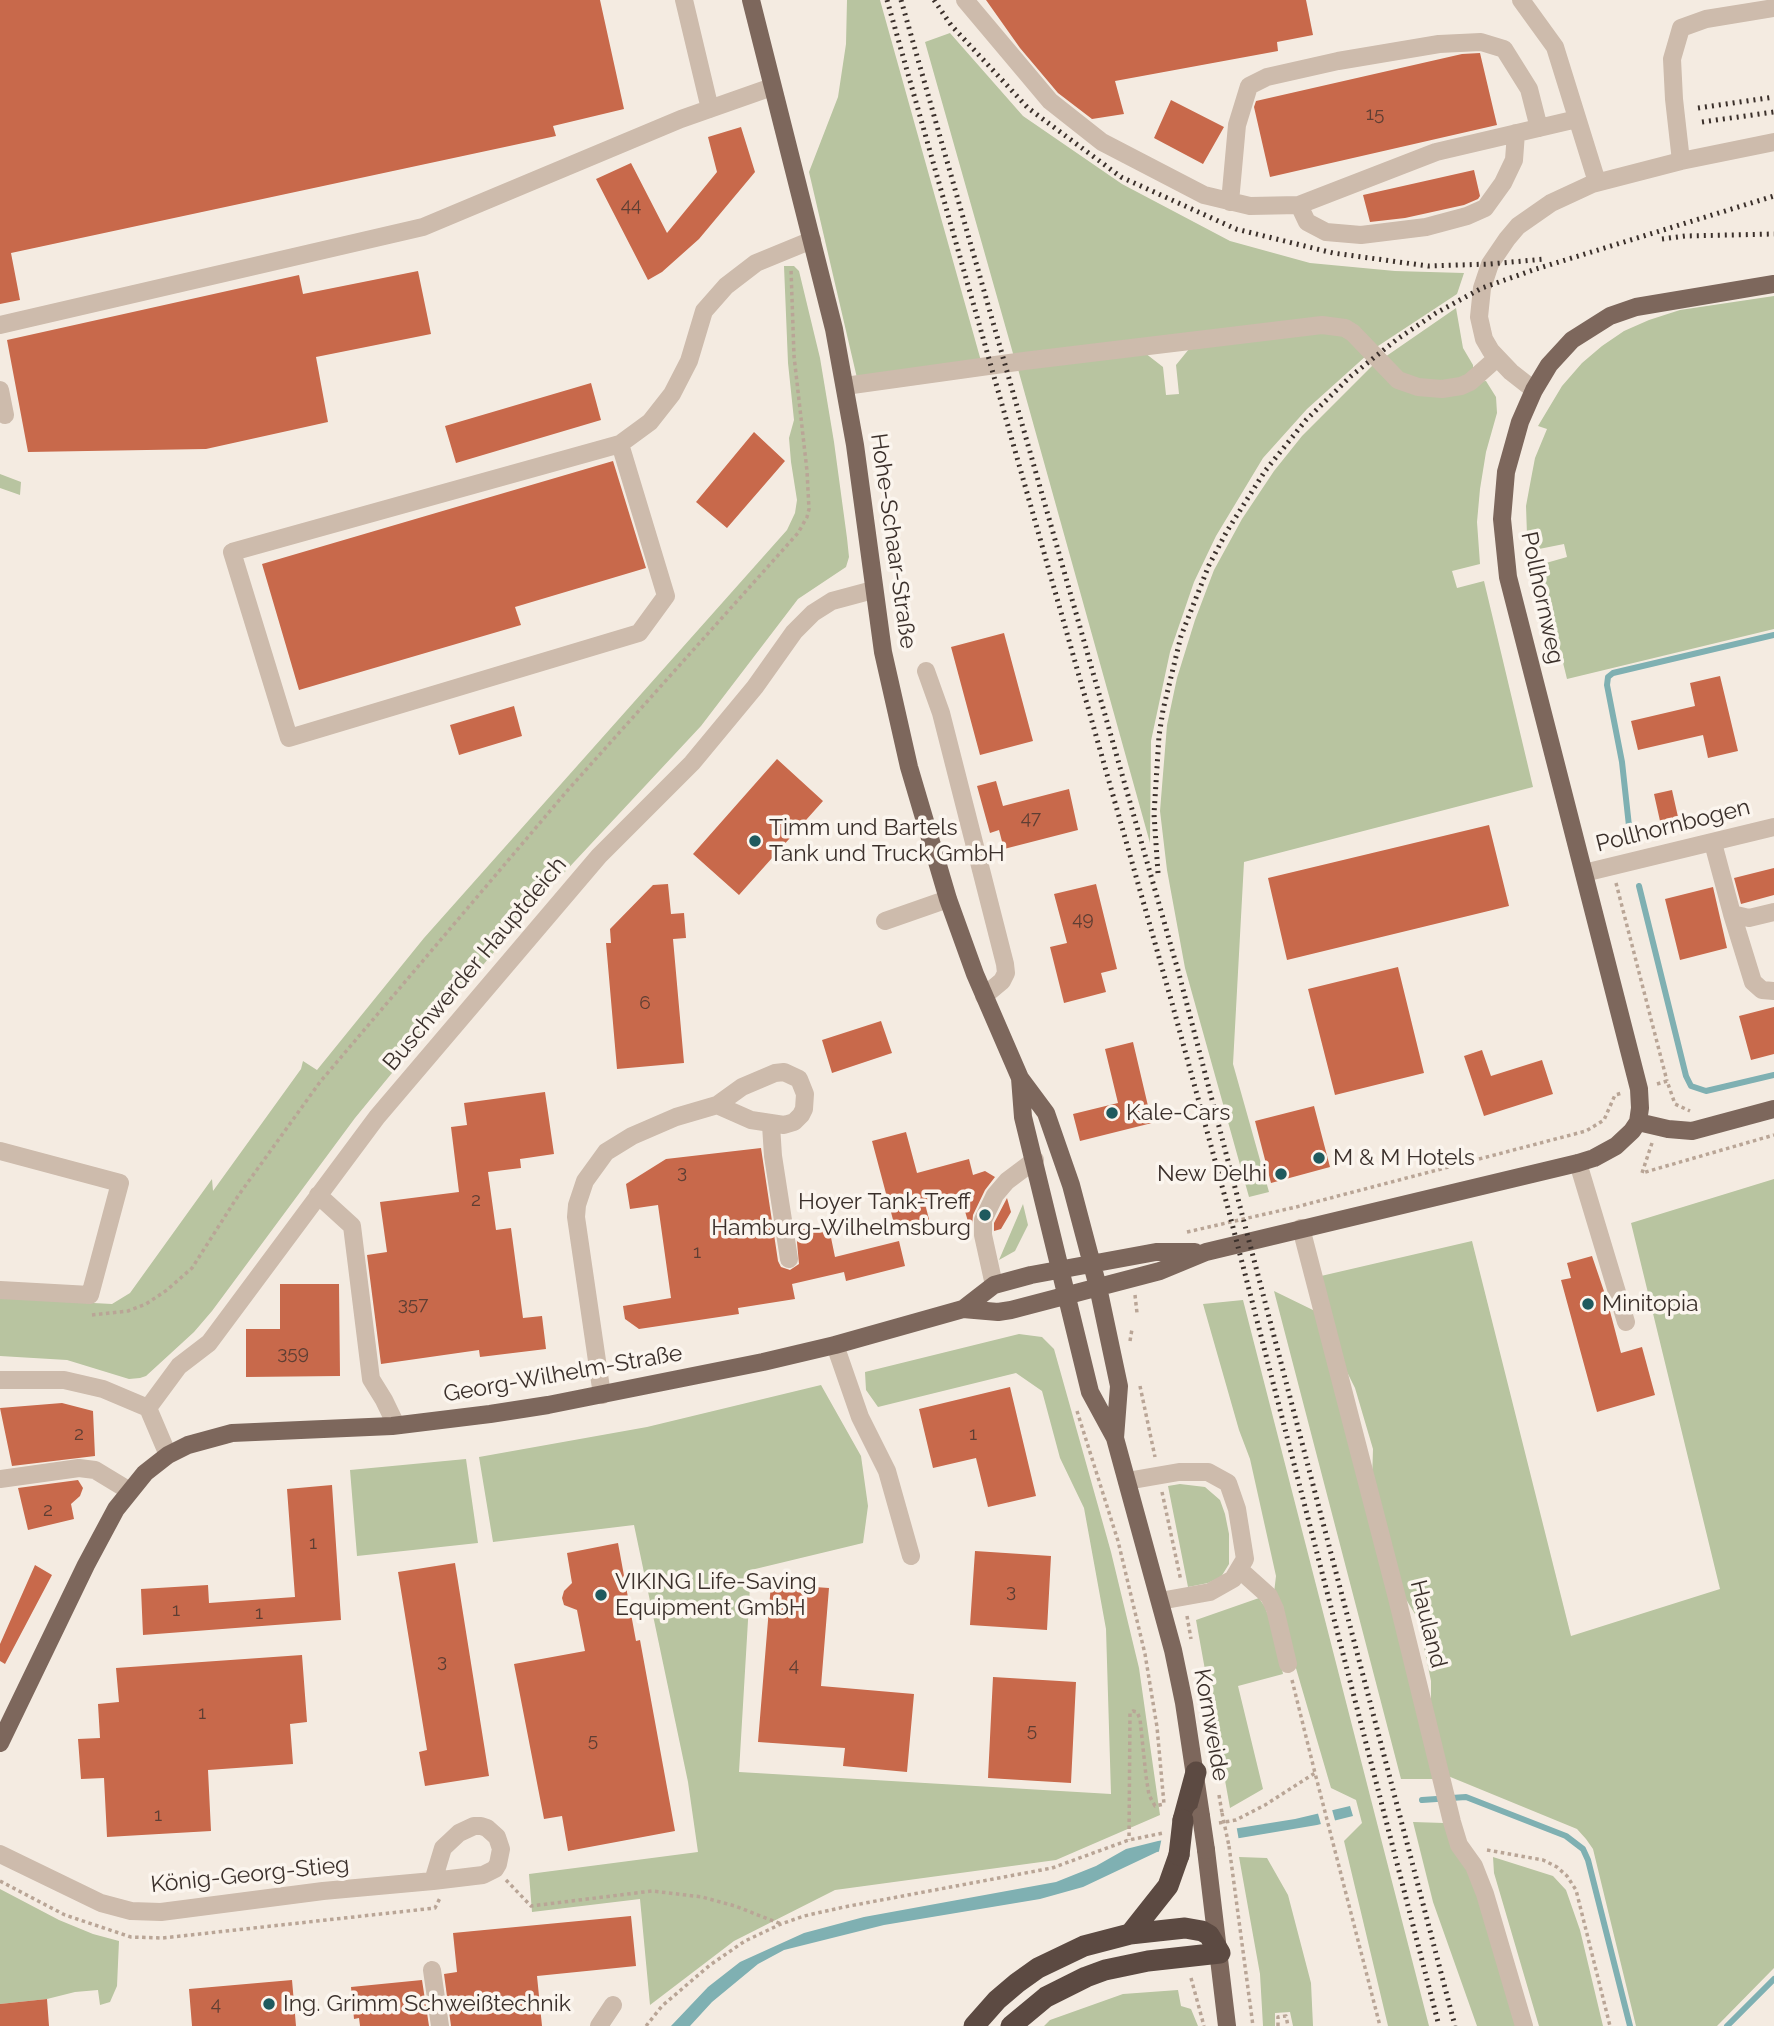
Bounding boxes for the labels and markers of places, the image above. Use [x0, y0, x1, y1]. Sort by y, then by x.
place label: Timm und Bartels Tank und Truck GmbH [769, 814, 1005, 868]
marker: Timm und Bartels Tank und Truck GmbH [747, 833, 763, 849]
place label: Kale-Cars [1126, 1099, 1230, 1127]
marker: Kale-Cars [1104, 1105, 1120, 1121]
place label: M & M Hotels [1333, 1144, 1475, 1172]
marker: M & M Hotels [1311, 1150, 1327, 1166]
place label: New Delhi [1157, 1160, 1267, 1188]
marker: New Delhi [1273, 1166, 1289, 1182]
place label: Hoyer Tank-Treff Hamburg-Wilhelmsburg [711, 1188, 971, 1242]
marker: Hoyer Tank-Treff Hamburg-Wilhelmsburg [977, 1207, 993, 1223]
place label: Minitopia [1602, 1290, 1699, 1318]
marker: Minitopia [1580, 1296, 1596, 1312]
place label: VIKING Life-Saving Equipment GmbH [615, 1568, 817, 1622]
marker: VIKING Life-Saving Equipment GmbH [593, 1587, 609, 1603]
place label: Ing. Grimm Schweißtechnik [283, 1990, 571, 2018]
marker: Ing. Grimm Schweißtechnik [261, 1996, 277, 2012]

